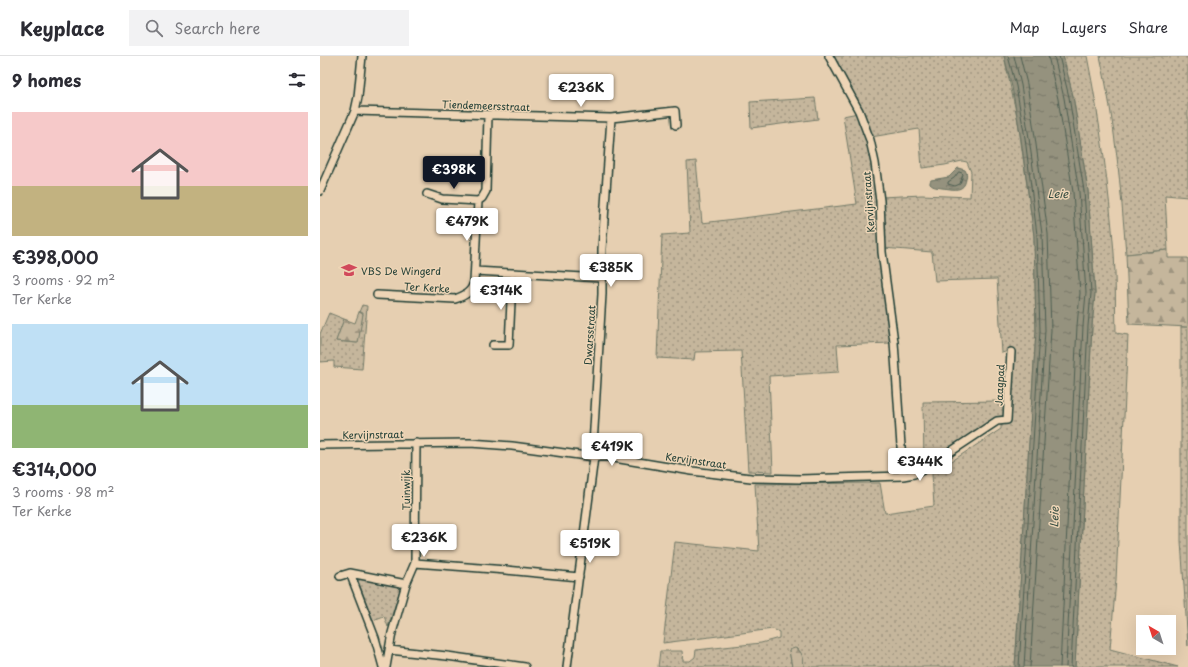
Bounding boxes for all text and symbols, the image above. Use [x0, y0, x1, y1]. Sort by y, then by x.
search box [129, 10, 409, 46]
text: Keyplace [20, 14, 105, 42]
text: Search here [175, 16, 260, 39]
icon: search [143, 17, 165, 39]
text: Map [1010, 17, 1040, 38]
text: Layers [1062, 17, 1107, 38]
text: Share [1129, 17, 1168, 38]
text: 9 homes [12, 67, 81, 93]
icon: filters [286, 69, 308, 91]
pin: €236K [553, 74, 609, 108]
text: €236K [558, 77, 604, 96]
street label: Tiendemeersstraat [442, 96, 531, 114]
icon: home [124, 138, 196, 210]
pin: €398K [426, 156, 482, 190]
text: €398K [432, 159, 476, 178]
street label: Kervijnstraat [858, 171, 878, 233]
water label: Leie [1048, 185, 1069, 202]
pin: €479K [439, 208, 495, 242]
text: €479K [445, 211, 489, 230]
text: €398,000 [12, 244, 98, 270]
pin: €385K [583, 254, 639, 288]
text: €385K [589, 257, 633, 276]
school or university icon: VBS De Wingerd [340, 261, 358, 279]
place label: VBS De Wingerd [361, 263, 441, 278]
text: 3 rooms · 92 m² [12, 270, 115, 289]
pin: €314K [473, 277, 529, 311]
street label: Ter Kerke [404, 278, 450, 296]
text: €314K [479, 280, 523, 299]
text: Ter Kerke [12, 289, 72, 308]
street label: Dwarsstraat [579, 305, 599, 365]
icon: home [124, 350, 196, 422]
street label: Jaagpad [990, 364, 1008, 406]
street label: Kervijnstraat [342, 426, 404, 442]
pin: €419K [584, 433, 640, 467]
text: €419K [591, 436, 633, 455]
street label: Kervijnstraat [665, 448, 727, 472]
pin: €344K [892, 448, 948, 482]
text: €344K [897, 451, 943, 470]
text: €314,000 [12, 456, 97, 482]
street label: Tuinwijk [398, 470, 413, 510]
text: 3 rooms · 98 m² [12, 482, 114, 501]
text: Ter Kerke [12, 501, 72, 520]
water label: Leie [1045, 505, 1063, 527]
pin: €236K [396, 524, 452, 558]
text: €236K [401, 527, 447, 546]
pin: €519K [562, 530, 618, 564]
text: €519K [569, 533, 611, 552]
north arrow [1136, 615, 1176, 655]
map controls [1136, 615, 1176, 655]

